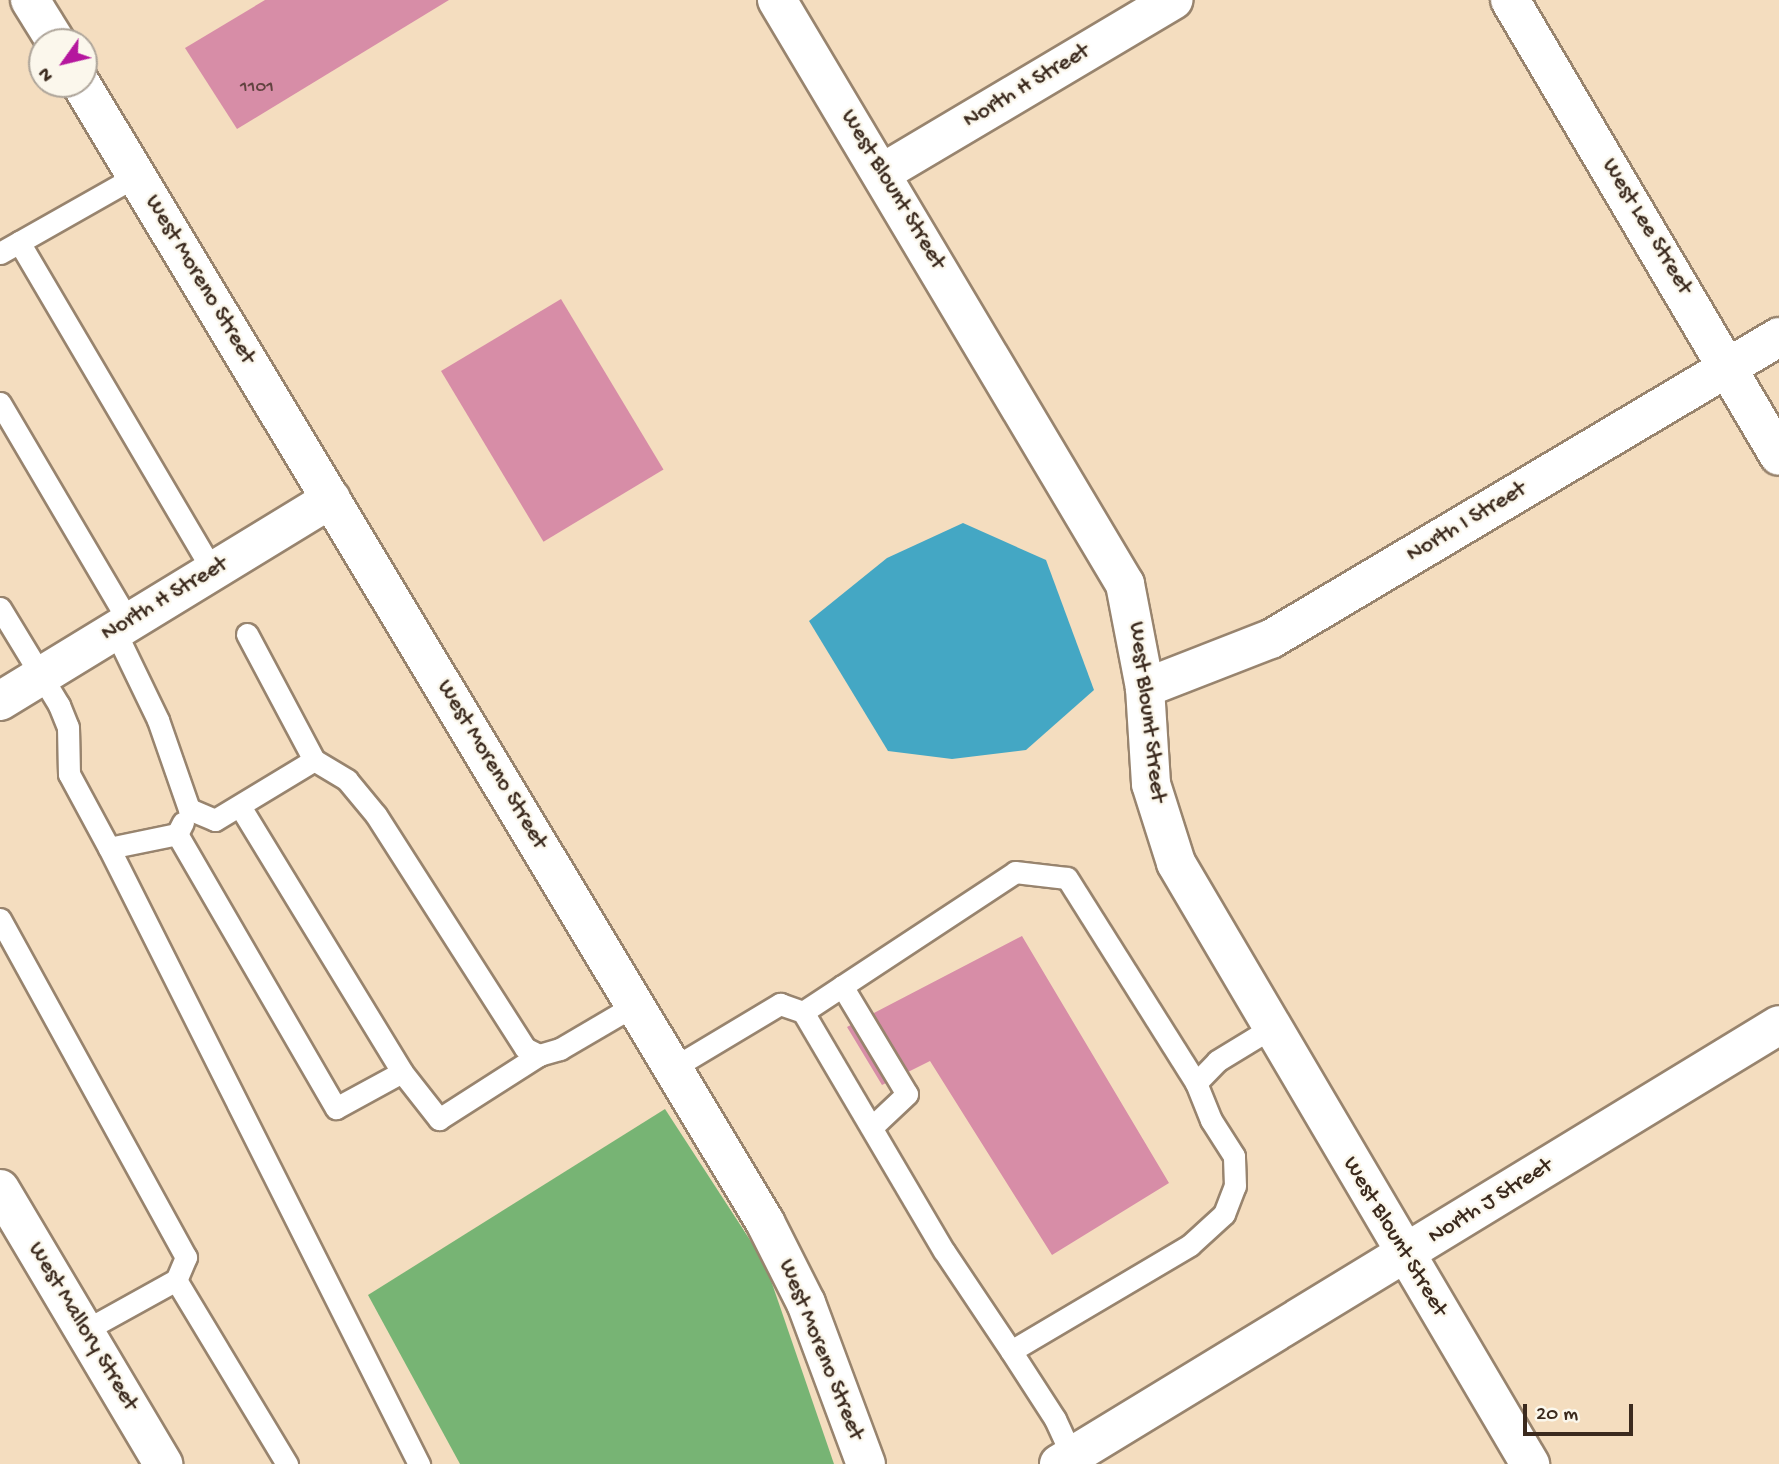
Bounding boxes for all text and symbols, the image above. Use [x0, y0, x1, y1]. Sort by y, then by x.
north arrow [28, 28, 98, 98]
street label: North H Street [959, 39, 1095, 135]
text: N [34, 62, 60, 85]
house number: 1101 [240, 77, 274, 99]
street label: West Blount Street [833, 105, 951, 275]
street label: West Lee Street [1595, 154, 1697, 300]
street label: West Moreno Street [138, 190, 260, 370]
street label: North I Street [1402, 477, 1532, 569]
street label: North H Street [97, 552, 233, 648]
street label: West Blount Street [1121, 620, 1171, 804]
street label: West Moreno Street [430, 675, 552, 855]
street label: West Blount Street [1335, 1152, 1453, 1322]
street label: North J Street [1424, 1153, 1558, 1251]
street label: West Mallory Street [21, 1238, 143, 1416]
street label: West Moreno Street [771, 1256, 869, 1444]
scale bar [1527, 1390, 1637, 1434]
text: 20 m [1536, 1403, 1578, 1428]

